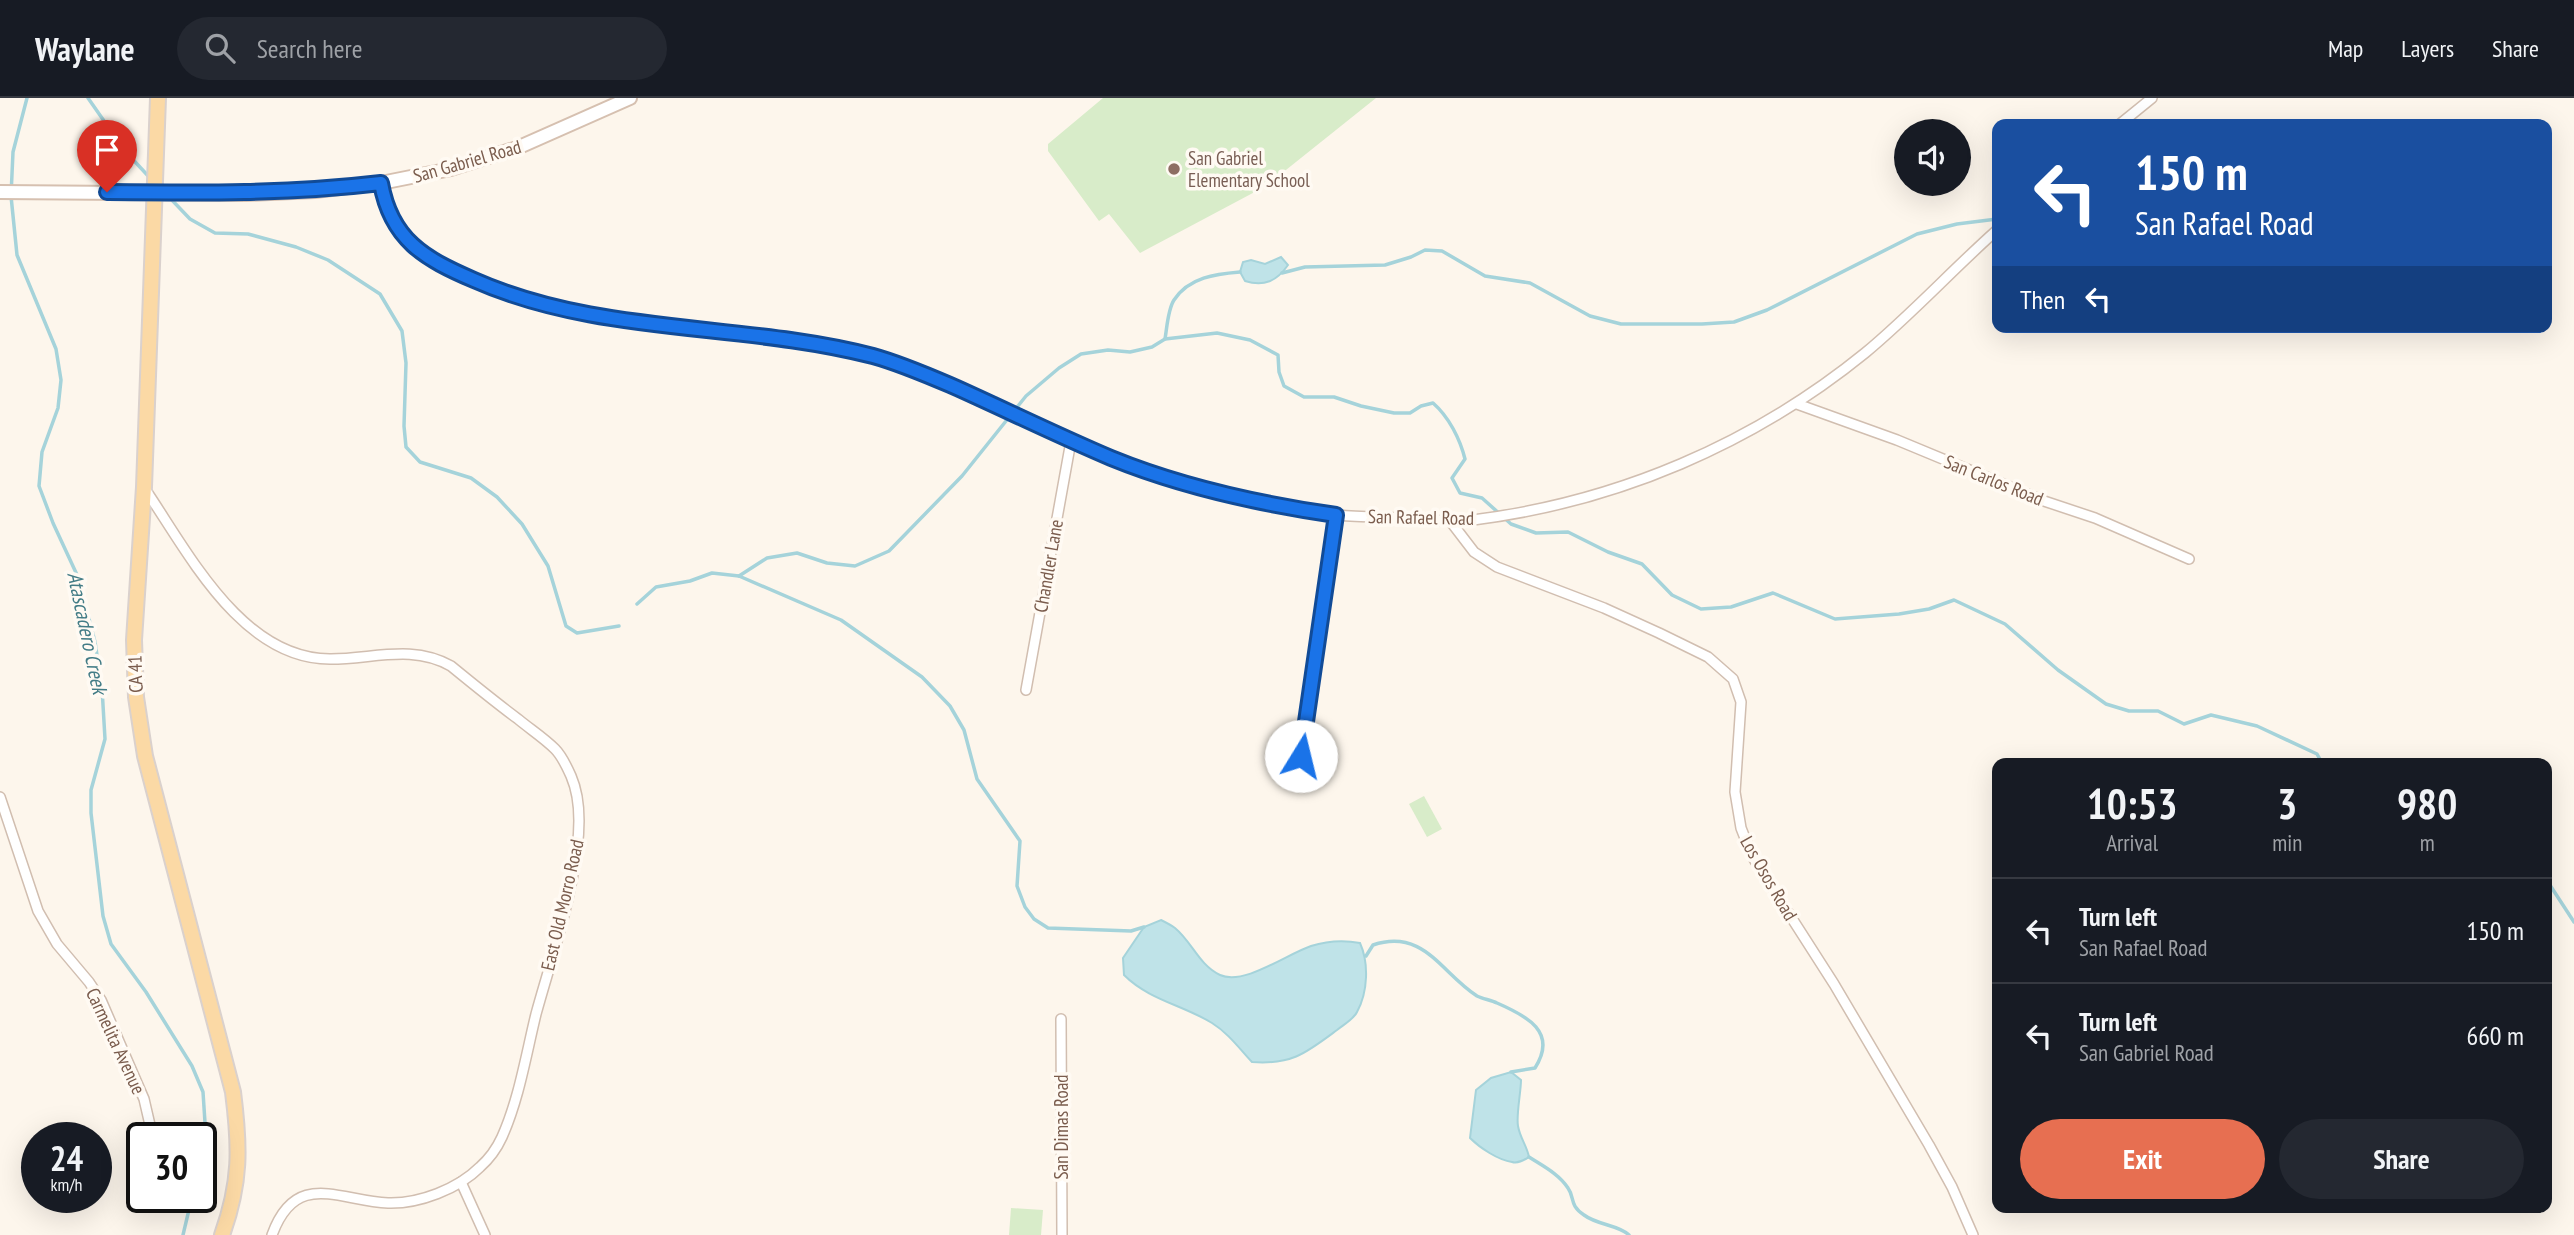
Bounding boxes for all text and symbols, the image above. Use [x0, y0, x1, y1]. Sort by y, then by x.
search box [177, 17, 667, 80]
text: Waylane [35, 27, 135, 70]
icon: search [201, 29, 239, 67]
text: Search here [257, 32, 362, 65]
text: Map [2328, 33, 2363, 64]
text: Layers [2401, 33, 2454, 64]
text: Share [2492, 33, 2539, 64]
map controls [1894, 119, 1971, 196]
button: sound [1894, 119, 1971, 196]
pin [77, 120, 137, 192]
icon: arrive [88, 131, 126, 169]
street label: San Gabriel Road [410, 134, 524, 188]
text: 150 m [2135, 140, 2248, 204]
place label: San Gabriel Elementary School [1188, 146, 1310, 192]
icon: left [2020, 147, 2111, 238]
marker: San Gabriel Elementary School [1166, 161, 1182, 177]
text: San Rafael Road [2135, 202, 2314, 244]
icon: left [2079, 280, 2117, 318]
text: Then [2020, 283, 2065, 316]
street label: San Carlos Road [1941, 449, 2047, 511]
street label: San Rafael Road [1368, 504, 1474, 530]
street label: Chandler Lane [1028, 517, 1068, 614]
water label: Atascadero Creek [61, 569, 114, 699]
street label: CA 41 [122, 655, 148, 693]
position arrow [1264, 719, 1338, 793]
text: 10:53 [2087, 776, 2178, 831]
text: 3 [2277, 776, 2297, 831]
text: 980 [2397, 776, 2457, 831]
text: Arrival [2106, 828, 2158, 857]
text: min [2272, 828, 2302, 857]
text: m [2420, 828, 2435, 857]
street label: Los Osos Road [1735, 831, 1803, 925]
street label: East Old Morro Road [535, 837, 589, 973]
text: Turn left [2079, 900, 2157, 933]
icon: left [2020, 912, 2058, 950]
text: 150 m [2466, 914, 2524, 947]
text: San Rafael Road [2079, 933, 2207, 962]
street label: Carmelita Avenue [81, 984, 151, 1098]
text: Turn left [2079, 1005, 2157, 1038]
icon: left [2020, 1017, 2058, 1055]
text: 660 m [2466, 1019, 2524, 1052]
text: San Gabriel Road [2079, 1038, 2214, 1067]
street label: San Dimas Road [1049, 1074, 1073, 1180]
button: Exit [2020, 1119, 2265, 1199]
button: Share [2279, 1119, 2524, 1199]
speed limit sign: 30 [126, 1122, 217, 1213]
text: 24 [50, 1135, 83, 1181]
text: km/h [51, 1173, 82, 1196]

